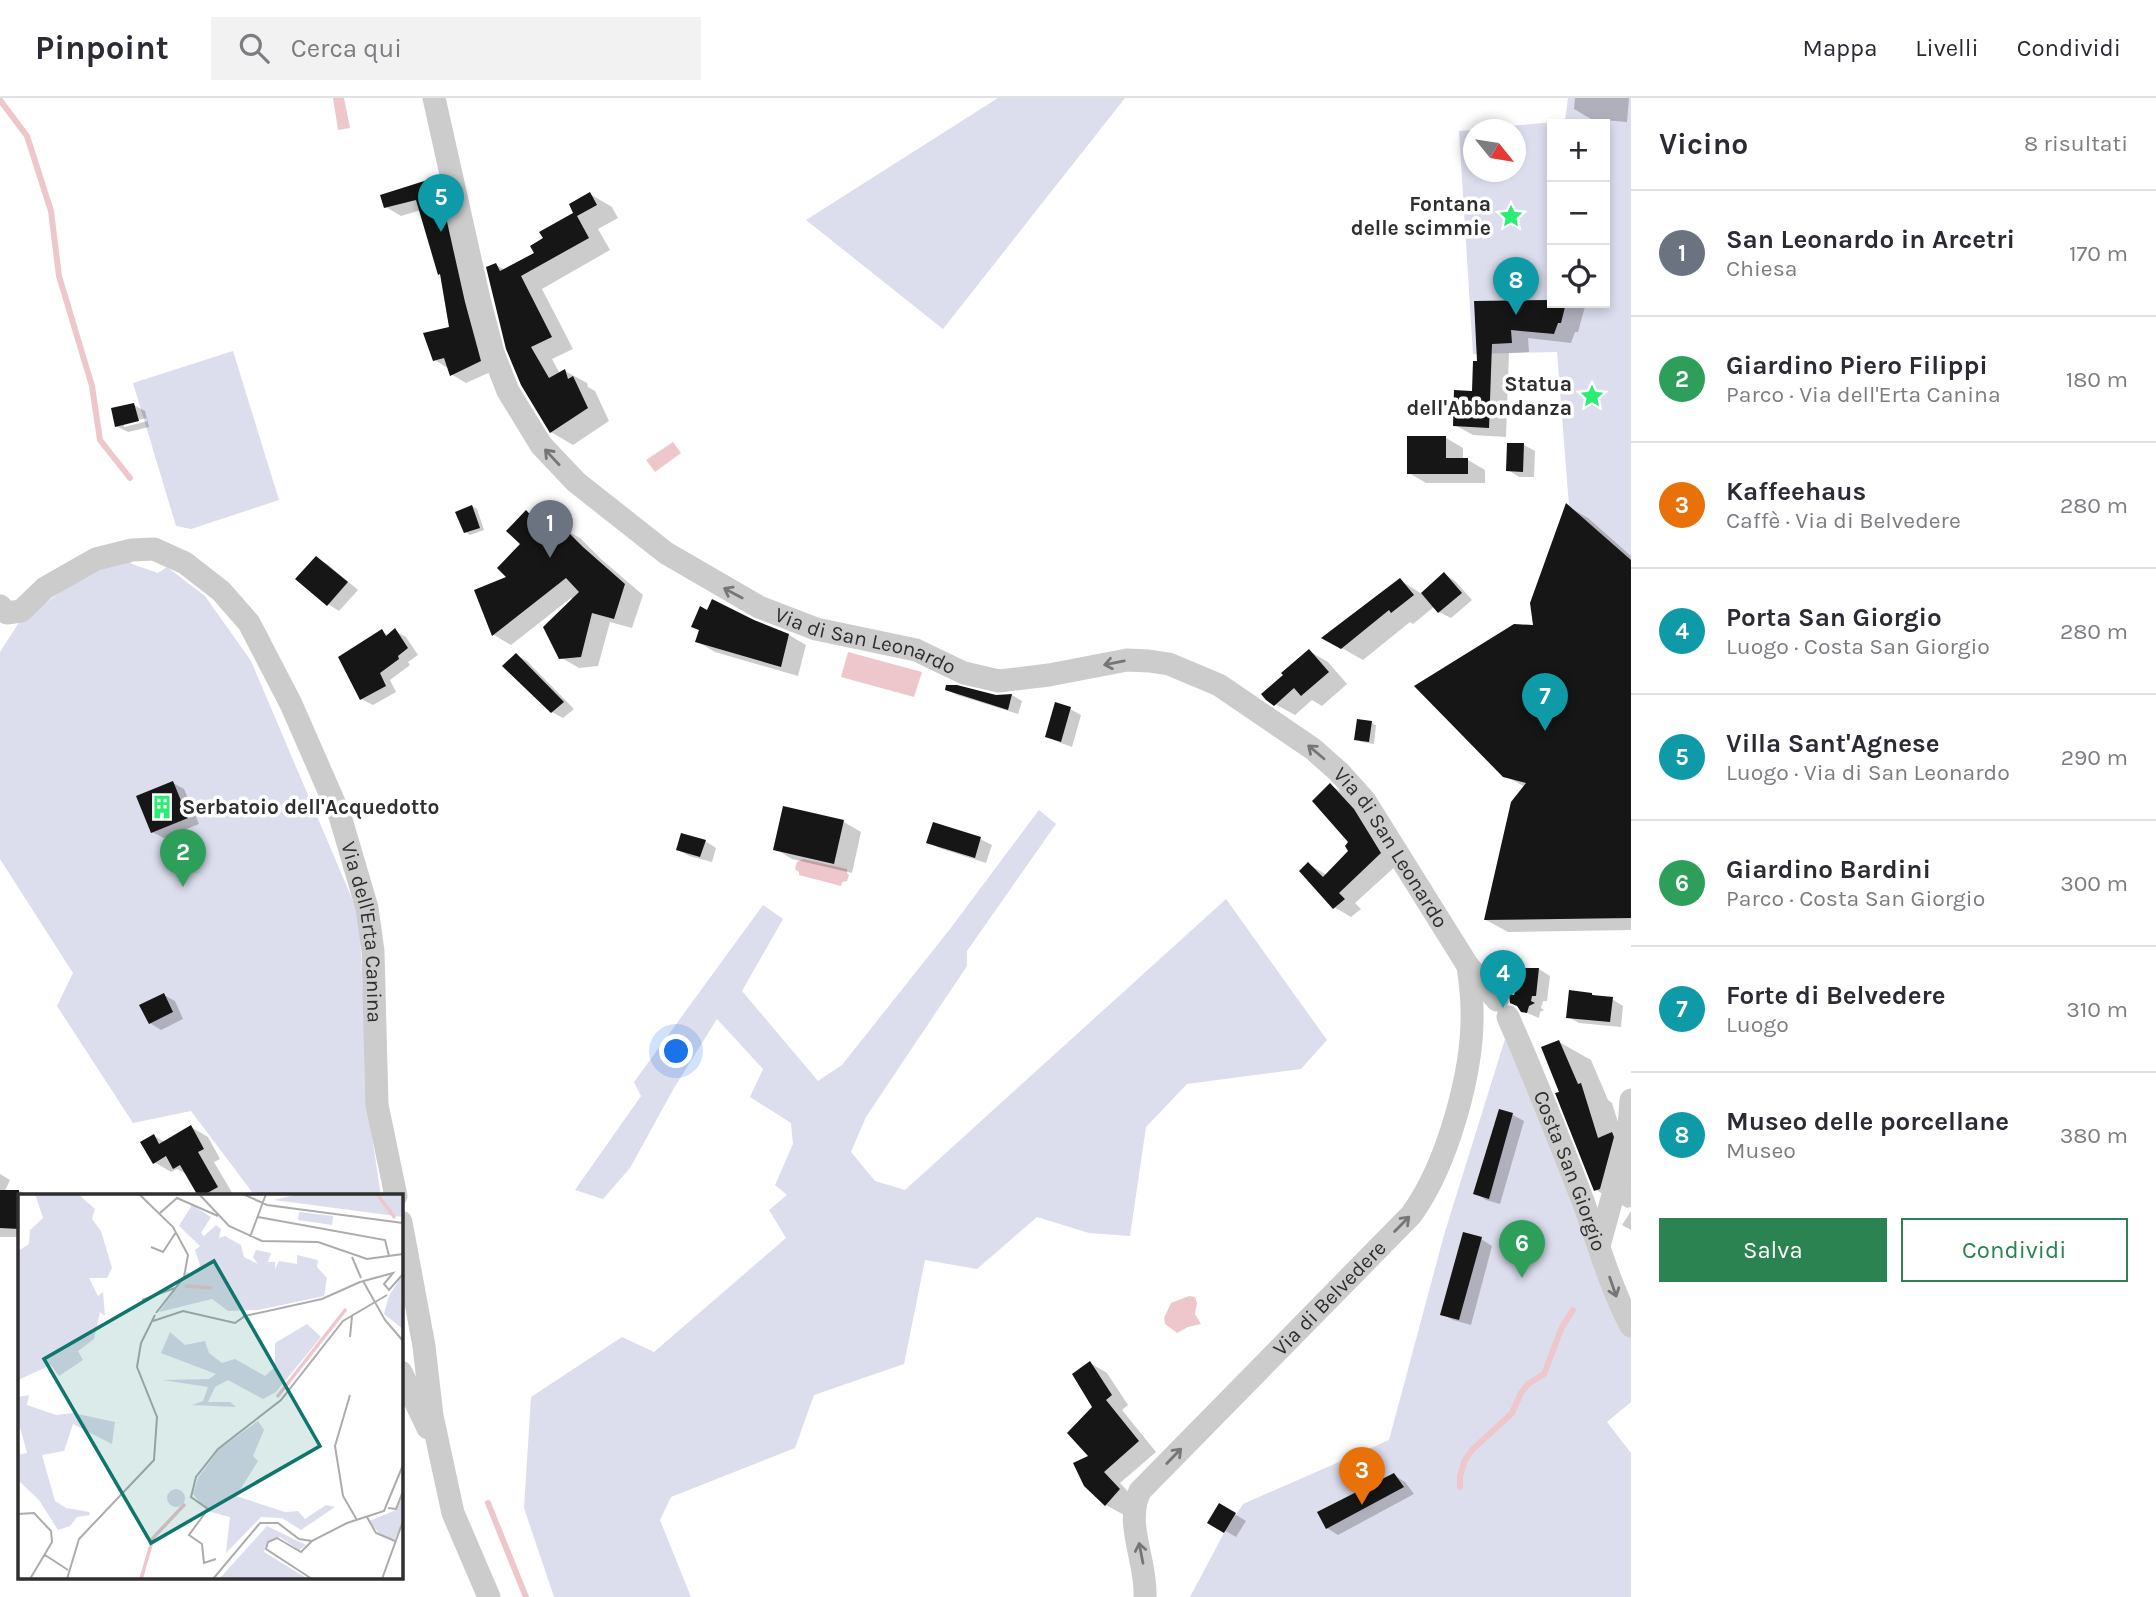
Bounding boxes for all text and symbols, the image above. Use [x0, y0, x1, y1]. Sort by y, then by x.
search box [211, 17, 701, 80]
text: Pinpoint [35, 29, 169, 67]
icon: search [235, 29, 273, 67]
text: Cerca qui [291, 33, 402, 64]
text: Mappa [1803, 34, 1877, 62]
text: Livelli [1915, 34, 1979, 62]
text: Condividi [2017, 34, 2121, 62]
north arrow [1463, 119, 1526, 182]
map controls [1547, 119, 1610, 308]
button: + [1547, 119, 1610, 182]
text: Vicino [1659, 126, 1748, 162]
text: 8 risultati [2024, 130, 2128, 157]
pin: 5 [418, 174, 464, 232]
button: − [1547, 182, 1610, 245]
place label: Fontana delle scimmie [1351, 192, 1491, 240]
place icon: Fontana delle scimmie [1497, 202, 1525, 230]
text: San Leonardo in Arcetri [1726, 224, 2015, 255]
text: 1 [1678, 240, 1686, 267]
text: 170 m [2069, 240, 2128, 267]
button: locate [1547, 245, 1610, 308]
text: Chiesa [1726, 255, 1797, 282]
pin: 8 [1493, 257, 1539, 315]
text: Giardino Piero Filippi [1726, 350, 1988, 381]
text: 2 [1675, 366, 1689, 393]
text: 180 m [2066, 366, 2128, 393]
place label: Statua dell'Abbondanza [1407, 372, 1572, 420]
text: Parco · Via dell'Erta Canina [1726, 381, 2001, 408]
place icon: Statua dell'Abbondanza [1578, 382, 1606, 410]
one-way arrow [543, 449, 560, 466]
text: Kaffeehaus [1726, 476, 1866, 507]
text: 3 [1675, 492, 1689, 519]
text: 280 m [2060, 492, 2128, 519]
pin: 1 [527, 500, 573, 558]
text: Caffè · Via di Belvedere [1726, 507, 1961, 534]
one-way arrow [723, 586, 744, 599]
street label: Via di San Leonardo [771, 602, 960, 679]
text: Porta San Giorgio [1726, 602, 1942, 633]
text: 4 [1675, 618, 1689, 645]
text: 280 m [2060, 618, 2128, 645]
text: Luogo · Costa San Giorgio [1726, 633, 1990, 660]
one-way arrow [1103, 656, 1126, 670]
pin: 7 [1522, 673, 1568, 731]
text: Villa Sant'Agnese [1726, 728, 1940, 759]
one-way arrow [1307, 744, 1325, 760]
text: 5 [1675, 744, 1689, 771]
text: 290 m [2061, 744, 2128, 771]
text: Luogo · Via di San Leonardo [1726, 759, 2010, 786]
street label: Via di San Leonardo [1329, 762, 1453, 932]
building icon: Serbatoio dell'Acquedotto [148, 793, 176, 821]
place label: Serbatoio dell'Acquedotto [182, 795, 439, 820]
pin: 2 [160, 829, 206, 887]
street label: Via dell'Erta Canina [336, 839, 387, 1023]
text: Giardino Bardini [1726, 854, 1931, 885]
text: 6 [1675, 870, 1689, 897]
text: 300 m [2060, 870, 2128, 897]
text: Parco · Costa San Giorgio [1726, 885, 1985, 912]
pin: 4 [1480, 950, 1526, 1008]
text: Forte di Belvedere [1726, 980, 1946, 1011]
text: 7 [1676, 996, 1688, 1023]
text: 310 m [2066, 996, 2128, 1023]
text: Luogo [1726, 1011, 1789, 1038]
your location [659, 1034, 693, 1068]
street label: Costa San Giorgio [1529, 1087, 1611, 1254]
text: Museo delle porcellane [1726, 1106, 2009, 1137]
text: 8 [1675, 1122, 1689, 1149]
text: 380 m [2060, 1122, 2128, 1149]
text: Museo [1726, 1137, 1796, 1164]
inset map [18, 1194, 402, 1580]
one-way arrow [1393, 1216, 1410, 1233]
button: Salva [1659, 1218, 1887, 1282]
button: Condividi [1901, 1218, 2128, 1282]
pin: 6 [1499, 1220, 1545, 1278]
street label: Via di Belvedere [1268, 1236, 1391, 1360]
one-way arrow [1608, 1275, 1620, 1297]
pin: 3 [1339, 1447, 1385, 1505]
one-way arrow [1165, 1448, 1182, 1465]
one-way arrow [1133, 1542, 1147, 1565]

